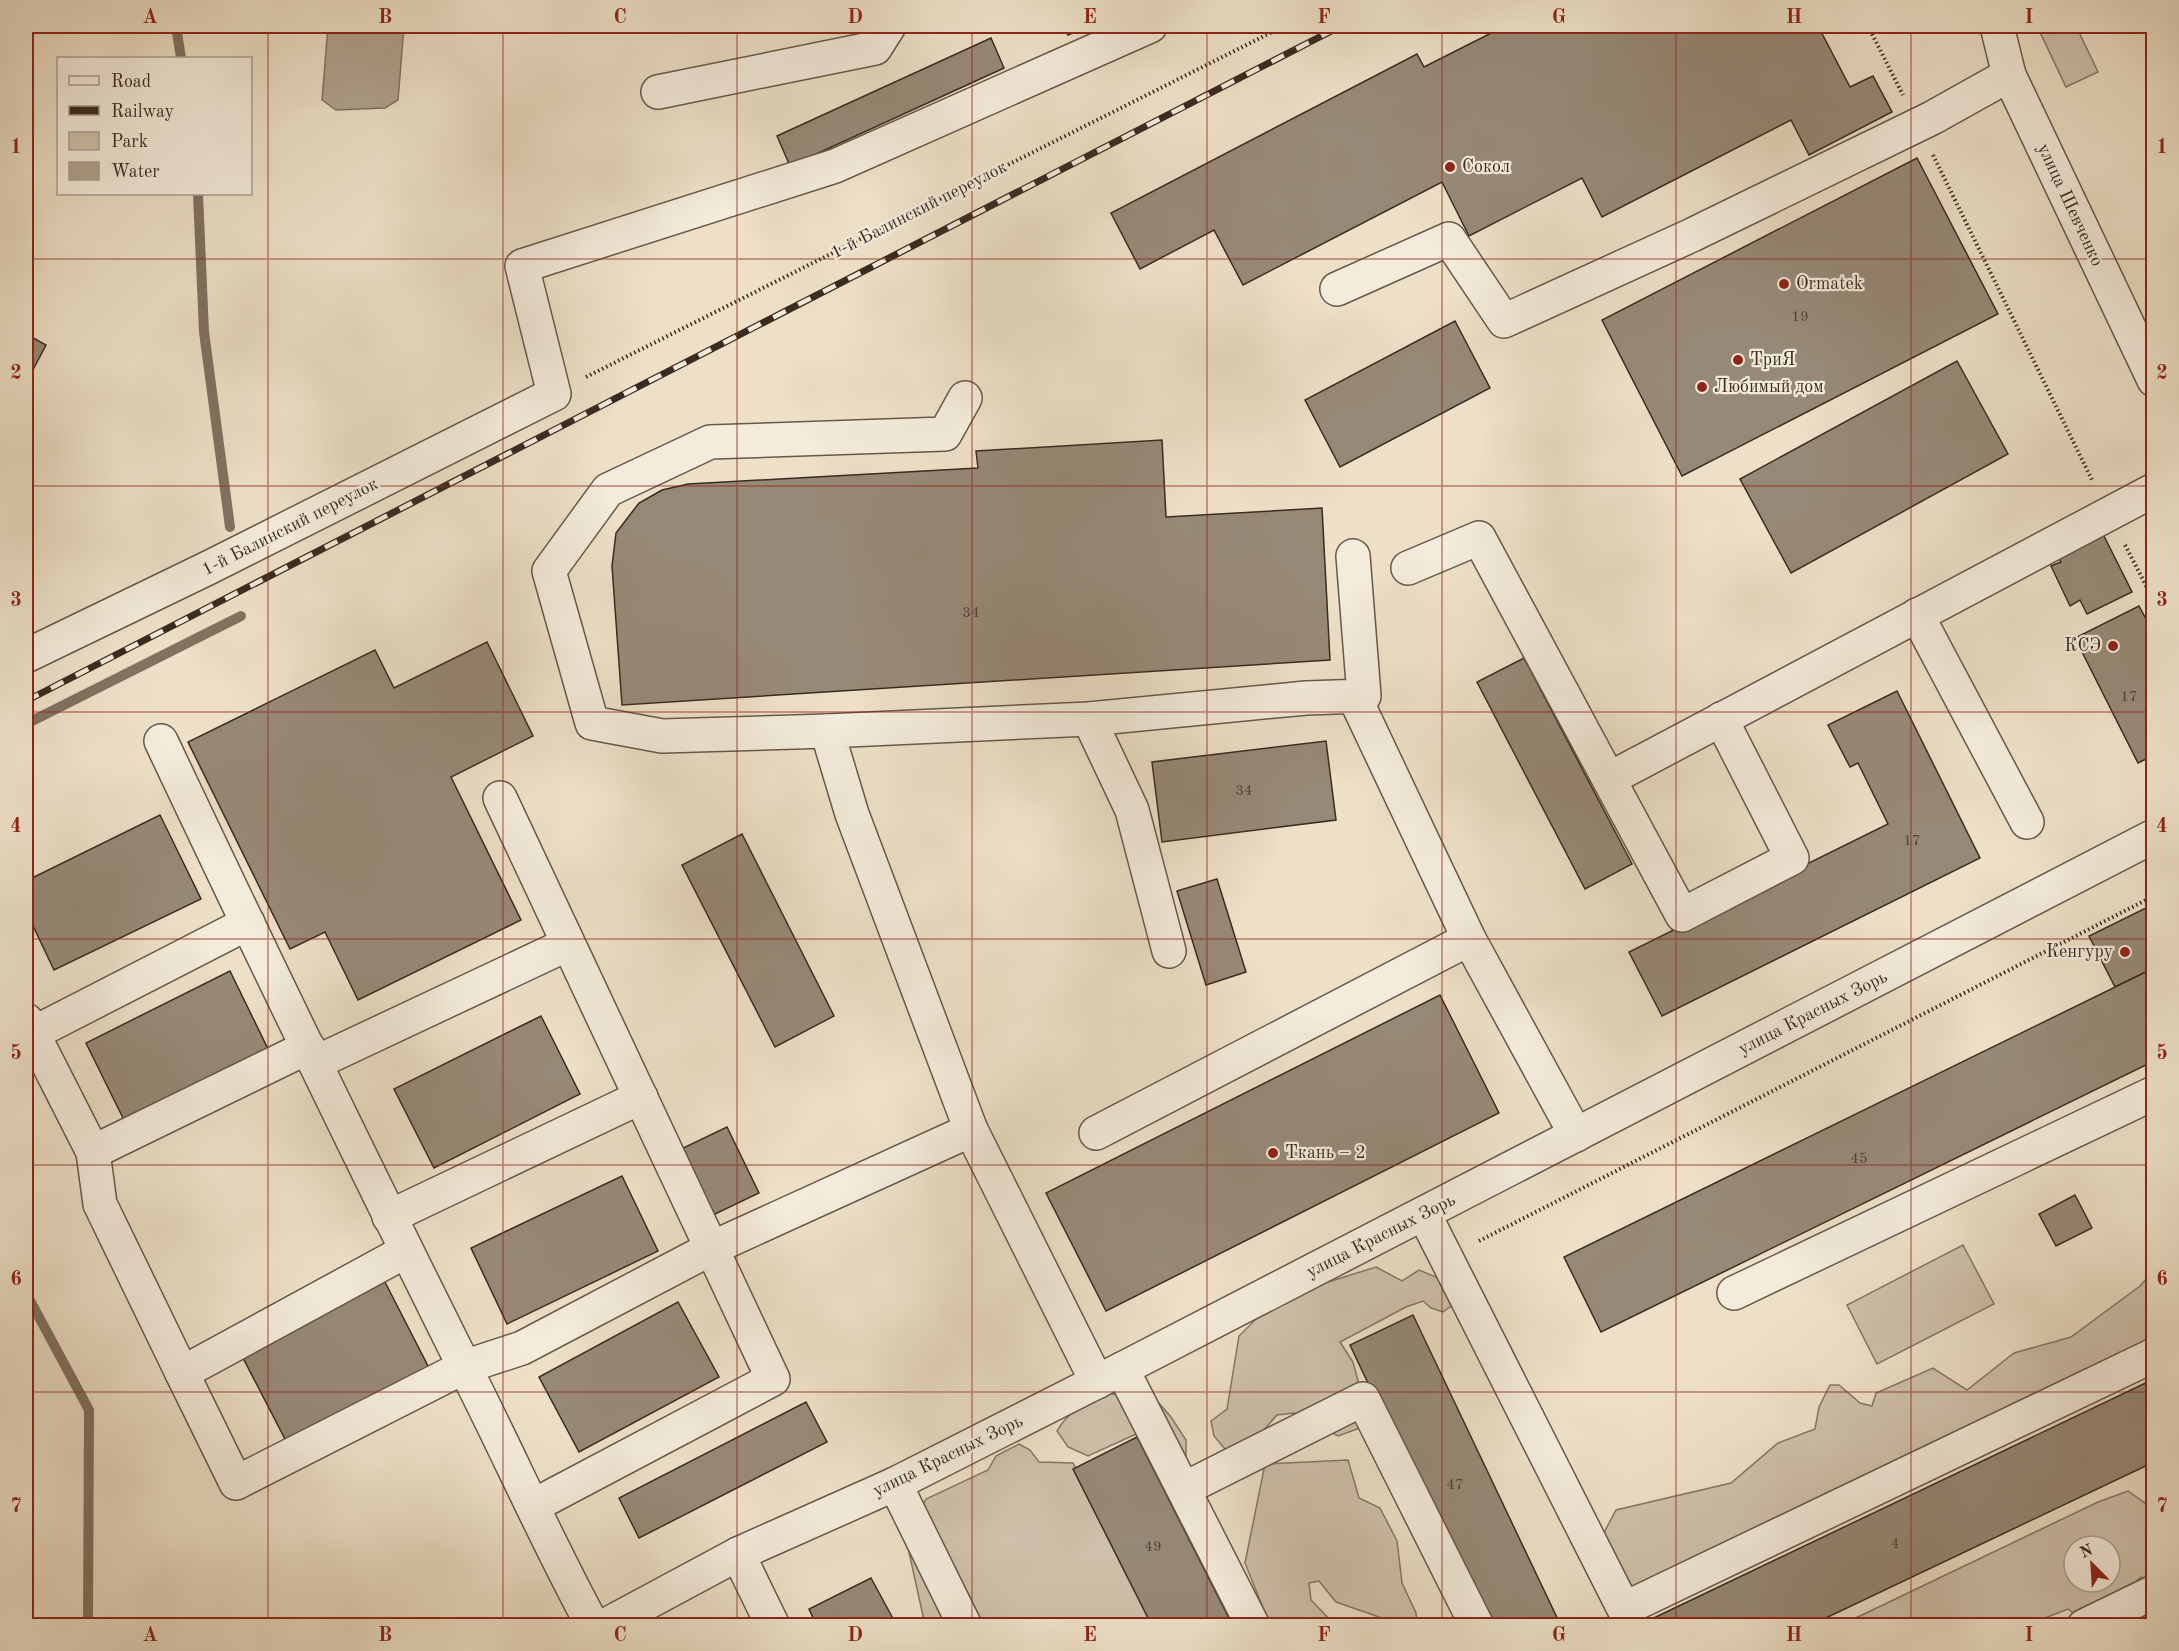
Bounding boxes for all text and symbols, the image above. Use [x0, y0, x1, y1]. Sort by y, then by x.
text: A [142, 8, 158, 28]
text: B [378, 8, 392, 28]
text: C [613, 8, 627, 28]
text: D [847, 8, 863, 28]
text: E [1083, 8, 1097, 28]
text: F [1317, 8, 1331, 28]
text: G [1552, 8, 1566, 28]
text: H [1786, 8, 1802, 28]
text: I [2025, 8, 2033, 28]
legend [57, 57, 252, 195]
text: Road [111, 73, 151, 91]
text: Railway [111, 103, 174, 121]
text: Park [111, 133, 148, 151]
text: 1 [10, 138, 22, 158]
text: 1 [2156, 138, 2168, 158]
street label: улица Шевченко [2034, 141, 2106, 269]
street label: 1-й Балинский переулок [828, 158, 1010, 262]
place label: Сокол [1462, 158, 1510, 176]
marker: Сокол [1443, 160, 1457, 174]
text: Water [111, 163, 160, 181]
place label: Ormatek [1796, 275, 1863, 293]
marker: Ormatek [1777, 277, 1791, 291]
house number: 19 [1791, 310, 1809, 325]
place label: ТриЯ [1750, 351, 1795, 369]
marker: ТриЯ [1731, 353, 1745, 367]
text: 2 [10, 364, 22, 384]
text: 2 [2156, 364, 2168, 384]
place label: Любимый дом [1714, 378, 1824, 396]
marker: Любимый дом [1695, 380, 1709, 394]
street label: 1-й Балинский переулок [199, 475, 381, 579]
text: 3 [10, 591, 22, 611]
text: 3 [2156, 591, 2168, 611]
house number: 34 [962, 606, 980, 621]
place label: КСЭ [2064, 637, 2101, 655]
marker: КСЭ [2106, 639, 2120, 653]
house number: 17 [2120, 690, 2138, 705]
house number: 34 [1235, 784, 1253, 799]
text: 4 [10, 817, 22, 837]
text: 4 [2156, 817, 2168, 837]
house number: 17 [1903, 834, 1921, 849]
place label: Кенгуру [2046, 943, 2113, 961]
marker: Кенгуру [2118, 945, 2132, 959]
street label: улица Красных Зорь [1736, 968, 1890, 1058]
text: 5 [10, 1043, 22, 1064]
text: 5 [2156, 1043, 2168, 1064]
place label: Ткань – 2 [1285, 1144, 1366, 1162]
marker: Ткань – 2 [1266, 1146, 1280, 1160]
house number: 45 [1850, 1152, 1868, 1167]
street label: улица Красных Зорь [1304, 1191, 1458, 1281]
text: 6 [10, 1270, 22, 1290]
text: 6 [2156, 1270, 2168, 1290]
street label: улица Красных Зорь [870, 1412, 1026, 1500]
house number: 47 [1446, 1478, 1464, 1493]
text: 7 [10, 1497, 22, 1517]
text: 7 [2156, 1497, 2168, 1517]
north arrow [2062, 1534, 2122, 1594]
house number: 4 [1891, 1537, 1899, 1552]
house number: 49 [1144, 1540, 1162, 1555]
text: N [2078, 1542, 2096, 1562]
text: A [142, 1626, 158, 1646]
text: B [378, 1626, 392, 1646]
text: C [613, 1626, 627, 1646]
text: D [847, 1626, 863, 1646]
text: E [1083, 1626, 1097, 1646]
text: F [1317, 1626, 1331, 1646]
text: G [1552, 1626, 1566, 1646]
text: H [1786, 1626, 1802, 1646]
text: I [2025, 1626, 2033, 1646]

